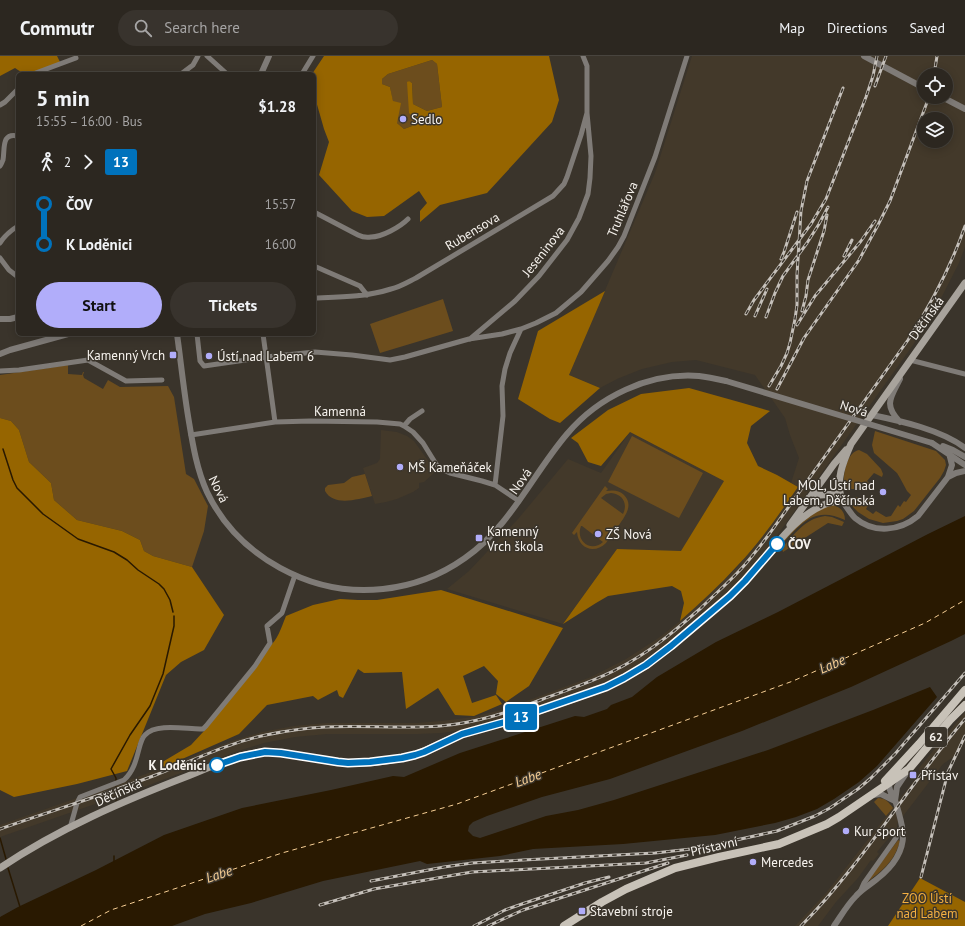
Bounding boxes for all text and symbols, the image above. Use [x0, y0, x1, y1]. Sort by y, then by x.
search box [118, 10, 398, 46]
text: Commutr [20, 16, 94, 40]
icon: search [132, 17, 154, 39]
text: Search here [164, 18, 240, 37]
text: Map [779, 19, 805, 37]
text: Directions [827, 19, 887, 37]
text: Saved [909, 19, 945, 37]
map controls [917, 68, 953, 148]
button: locate [917, 68, 953, 104]
text: 5 min [36, 84, 90, 112]
text: $1.28 [258, 97, 296, 116]
place label: Sedlo [411, 111, 442, 128]
button: layers [917, 112, 953, 148]
text: 15:55 – 16:00 · Bus [36, 113, 142, 130]
marker: Sedlo [398, 114, 408, 124]
icon: walk [36, 151, 58, 173]
icon: forward [77, 151, 99, 173]
text: 13 [113, 153, 129, 171]
text: 2 [64, 154, 71, 171]
street label: Truhlářova [603, 179, 642, 239]
text: ČOV [66, 195, 92, 214]
text: 15:57 [265, 196, 296, 213]
street label: Rubensova [442, 209, 503, 254]
street label: Jeseninova [518, 223, 568, 281]
text: K Loděnici [66, 235, 132, 254]
text: 16:00 [265, 236, 296, 253]
button: Start [36, 282, 162, 328]
button: Tickets [170, 282, 296, 328]
street label: Děčínská [905, 293, 948, 343]
place label: Kamenný Vrch [87, 347, 165, 364]
place label: Ústí nad Labem 6 [217, 348, 314, 365]
marker: Kamenný Vrch [168, 350, 178, 360]
marker: Ústí nad Labem 6 [204, 351, 214, 361]
street label: Nová [838, 396, 870, 421]
street label: Kamenná [314, 403, 366, 420]
place label: MŠ Kameňáček [408, 459, 493, 476]
marker: MŠ Kameňáček [395, 462, 405, 472]
street label: Nová [505, 465, 535, 498]
street label: Nová [205, 473, 232, 506]
place label: MOL, Ústí nad Labem, Děčínská [783, 477, 875, 509]
marker: MOL, Ústí nad Labem, Děčínská [878, 487, 888, 497]
place label: Kamenný Vrch škola [486, 523, 543, 555]
place label: ZŠ Nová [606, 526, 652, 543]
marker: ZŠ Nová [593, 529, 603, 539]
marker: Kamenný Vrch škola [474, 533, 484, 543]
marker: ČOV [769, 536, 785, 552]
place label: ČOV [788, 536, 811, 553]
water label: Labe [816, 650, 848, 678]
line badge: 13 [503, 704, 539, 730]
text: 13 [513, 708, 529, 726]
road number: 62 [925, 727, 947, 747]
place label: K Loděnici [149, 757, 206, 774]
marker: K Loděnici [209, 757, 225, 773]
water label: Labe [512, 765, 544, 791]
place label: Přístav [921, 767, 959, 784]
marker: Přístav [908, 770, 918, 780]
street label: Děčínská [92, 775, 144, 810]
place label: Kur sport [854, 823, 906, 840]
marker: Kur sport [841, 826, 851, 836]
street label: Přístavní [689, 833, 740, 860]
place label: Mercedes [761, 854, 814, 871]
marker: Mercedes [748, 857, 758, 867]
water label: Labe [203, 861, 235, 887]
park label: ZOO Ústí nad Labem [896, 890, 958, 922]
place label: Stavební stroje [590, 903, 673, 920]
marker: Stavební stroje [577, 906, 587, 916]

